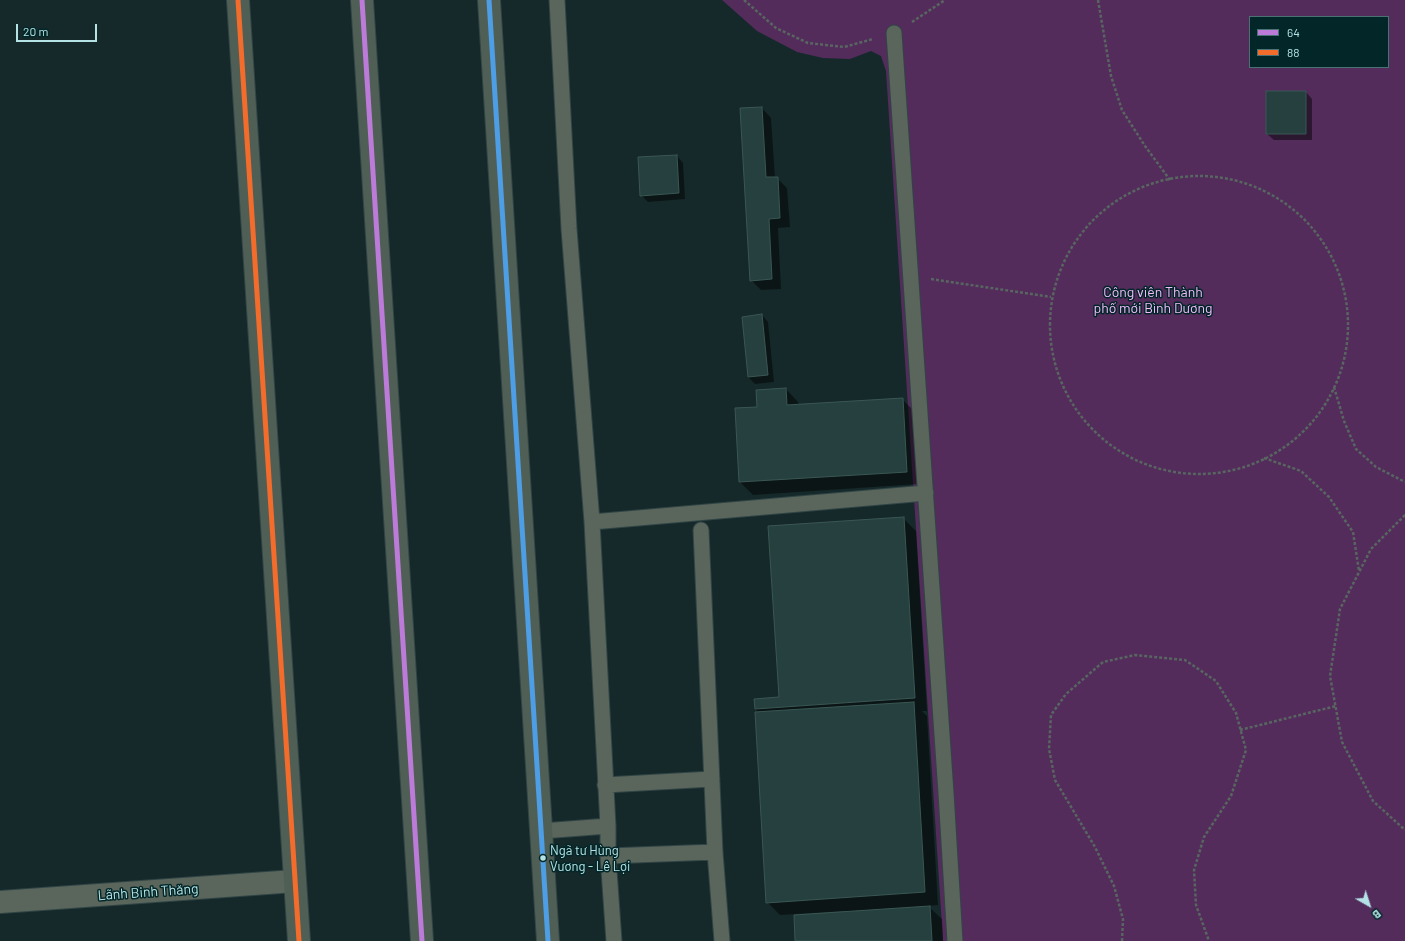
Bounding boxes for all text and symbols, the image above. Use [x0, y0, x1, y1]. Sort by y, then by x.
scale bar [18, 16, 99, 42]
legend [1249, 16, 1389, 68]
text: 20 m [23, 24, 49, 38]
text: 64 [1287, 25, 1300, 39]
text: 88 [1287, 45, 1300, 59]
park label: Công viên Thành phố mới Bình Dương [1094, 284, 1212, 316]
place label: Ngã tư Hùng Vương - Lê Lợi [550, 843, 630, 874]
marker: Ngã tư Hùng Vương - Lê Lợi [538, 853, 548, 863]
street label: Lãnh Binh Thăng [97, 880, 199, 904]
north arrow [1349, 885, 1389, 925]
text: B [1370, 908, 1384, 922]

